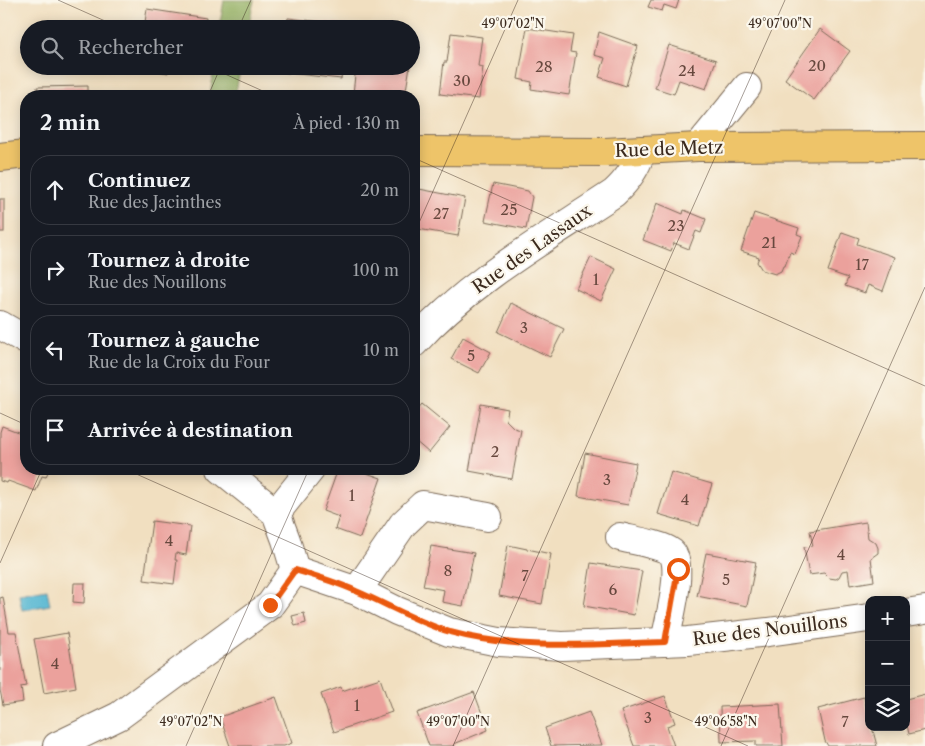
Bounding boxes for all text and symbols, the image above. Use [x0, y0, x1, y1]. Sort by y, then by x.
text: 49°07'02"N [482, 16, 545, 31]
text: 49°07'00"N [748, 16, 812, 31]
search box [20, 20, 420, 75]
icon: search [38, 34, 66, 62]
text: Rechercher [78, 36, 183, 59]
house number: 20 [808, 56, 826, 75]
house number: 28 [535, 57, 553, 76]
house number: 24 [678, 61, 696, 80]
house number: 30 [453, 71, 471, 90]
text: 2 min [40, 110, 100, 135]
text: À pied · 130 m [293, 113, 400, 133]
street label: Rue de Metz [614, 136, 724, 162]
text: Continuez [88, 169, 190, 192]
icon: ahead [41, 176, 69, 204]
text: 20 m [360, 180, 399, 200]
text: Rue des Jacinthes [88, 192, 222, 212]
street label: Rue des Lassaux [468, 199, 596, 298]
house number: 25 [501, 200, 517, 219]
house number: 27 [433, 204, 450, 223]
house number: 23 [668, 216, 684, 235]
house number: 21 [762, 233, 777, 252]
text: Tournez à droite [88, 249, 250, 272]
house number: 17 [855, 255, 869, 274]
icon: right [41, 256, 69, 284]
text: 100 m [353, 260, 399, 280]
house number: 1 [593, 270, 600, 289]
text: Rue des Nouillons [88, 272, 226, 292]
house number: 3 [520, 318, 528, 337]
text: Tournez à gauche [88, 329, 260, 352]
icon: left [41, 336, 69, 364]
text: 10 m [363, 340, 399, 360]
house number: 5 [467, 346, 475, 365]
text: Rue de la Croix du Four [88, 352, 270, 372]
icon: arrive [41, 416, 69, 444]
text: Arrivée à destination [88, 419, 293, 442]
house number: 2 [491, 442, 499, 461]
house number: 3 [603, 470, 611, 489]
house number: 1 [349, 486, 356, 505]
house number: 4 [681, 490, 689, 509]
house number: 4 [165, 531, 173, 550]
house number: 4 [837, 545, 845, 564]
route start [667, 558, 690, 581]
house number: 8 [444, 561, 453, 580]
house number: 7 [521, 566, 529, 585]
house number: 5 [722, 570, 730, 589]
house number: 6 [609, 580, 618, 599]
route end [259, 594, 282, 617]
map controls [865, 596, 910, 731]
button: + [865, 596, 910, 641]
street label: Rue des Nouillons [691, 610, 849, 650]
button: − [865, 641, 910, 686]
house number: 4 [51, 654, 59, 673]
button: layers [865, 686, 910, 731]
house number: 1 [354, 696, 361, 715]
house number: 3 [644, 708, 652, 727]
house number: 7 [841, 712, 849, 731]
text: 49°07'02"N [160, 714, 223, 729]
text: 49°07'00"N [426, 714, 490, 729]
text: 49°06'58"N [695, 714, 758, 729]

